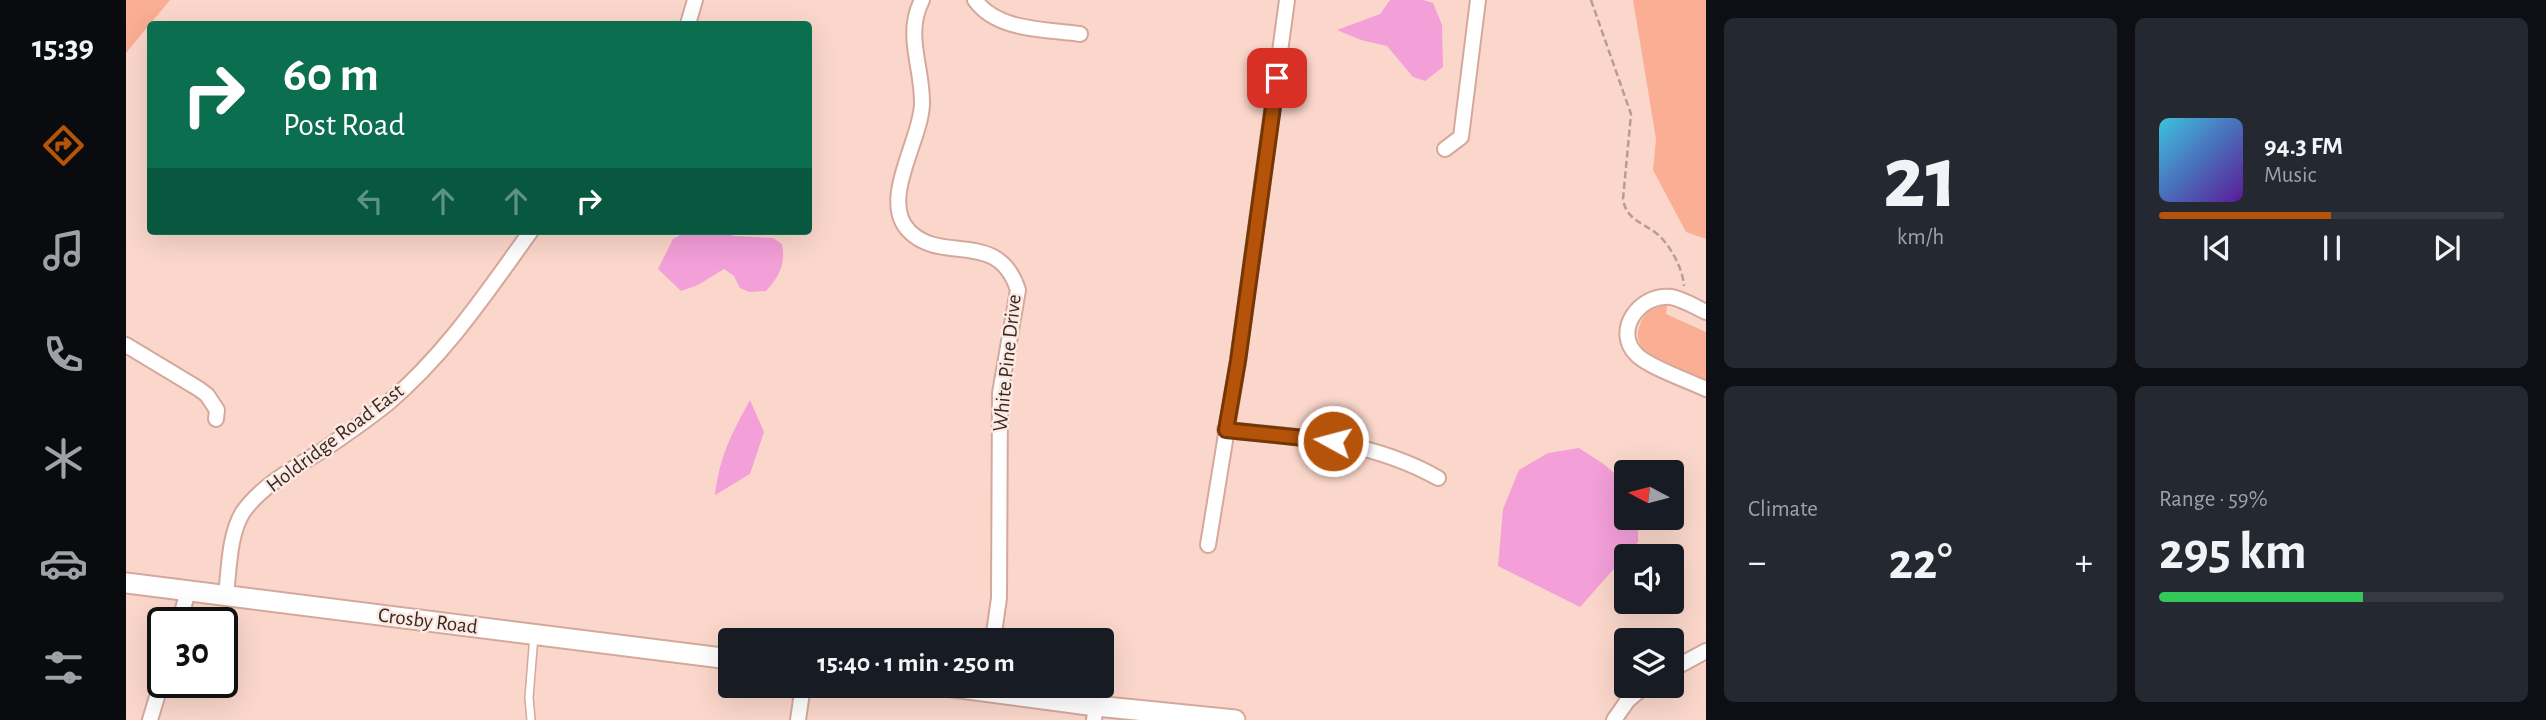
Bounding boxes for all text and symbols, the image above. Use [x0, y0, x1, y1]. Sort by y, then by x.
text: 15:39 [32, 31, 94, 63]
pin [1247, 48, 1307, 108]
icon: right [168, 49, 259, 140]
text: 60 m [283, 51, 379, 100]
icon: arrive [1258, 59, 1296, 97]
text: Post Road [283, 109, 405, 141]
icon: directions [39, 121, 88, 170]
text: 21 [1883, 133, 1958, 224]
text: 94.3 FM [2264, 133, 2343, 159]
text: Music [2264, 164, 2316, 187]
icon: left [351, 182, 389, 220]
icon: ahead [424, 182, 462, 220]
icon: ahead [497, 182, 535, 220]
icon: right [570, 182, 608, 220]
icon: music [39, 226, 88, 275]
text: km/h [1897, 226, 1944, 249]
icon: previous [2198, 229, 2236, 267]
icon: pause [2313, 229, 2351, 267]
icon: next [2428, 229, 2466, 267]
street label: White Pine Drive [989, 293, 1025, 433]
icon: phone [39, 330, 88, 379]
street label: Holdridge Road East [263, 380, 408, 496]
position arrow [1296, 404, 1370, 478]
icon: climate [39, 434, 88, 483]
north arrow [1614, 460, 1684, 530]
map controls [1614, 460, 1684, 698]
text: Range · 59% [2159, 488, 2268, 511]
text: Climate [1748, 498, 1818, 521]
text: 295 km [2159, 526, 2307, 578]
text: 22° [1888, 536, 1953, 588]
icon: car [39, 539, 88, 588]
button: sound [1614, 544, 1684, 614]
text: − [1748, 544, 1766, 582]
text: + [2075, 544, 2093, 582]
street label: Crosby Road [377, 604, 479, 638]
speed limit sign: 30 [147, 607, 238, 698]
button: layers [1614, 628, 1684, 698]
icon: filters [39, 643, 88, 692]
text: 15:40 · 1 min · 250 m [817, 650, 1015, 676]

